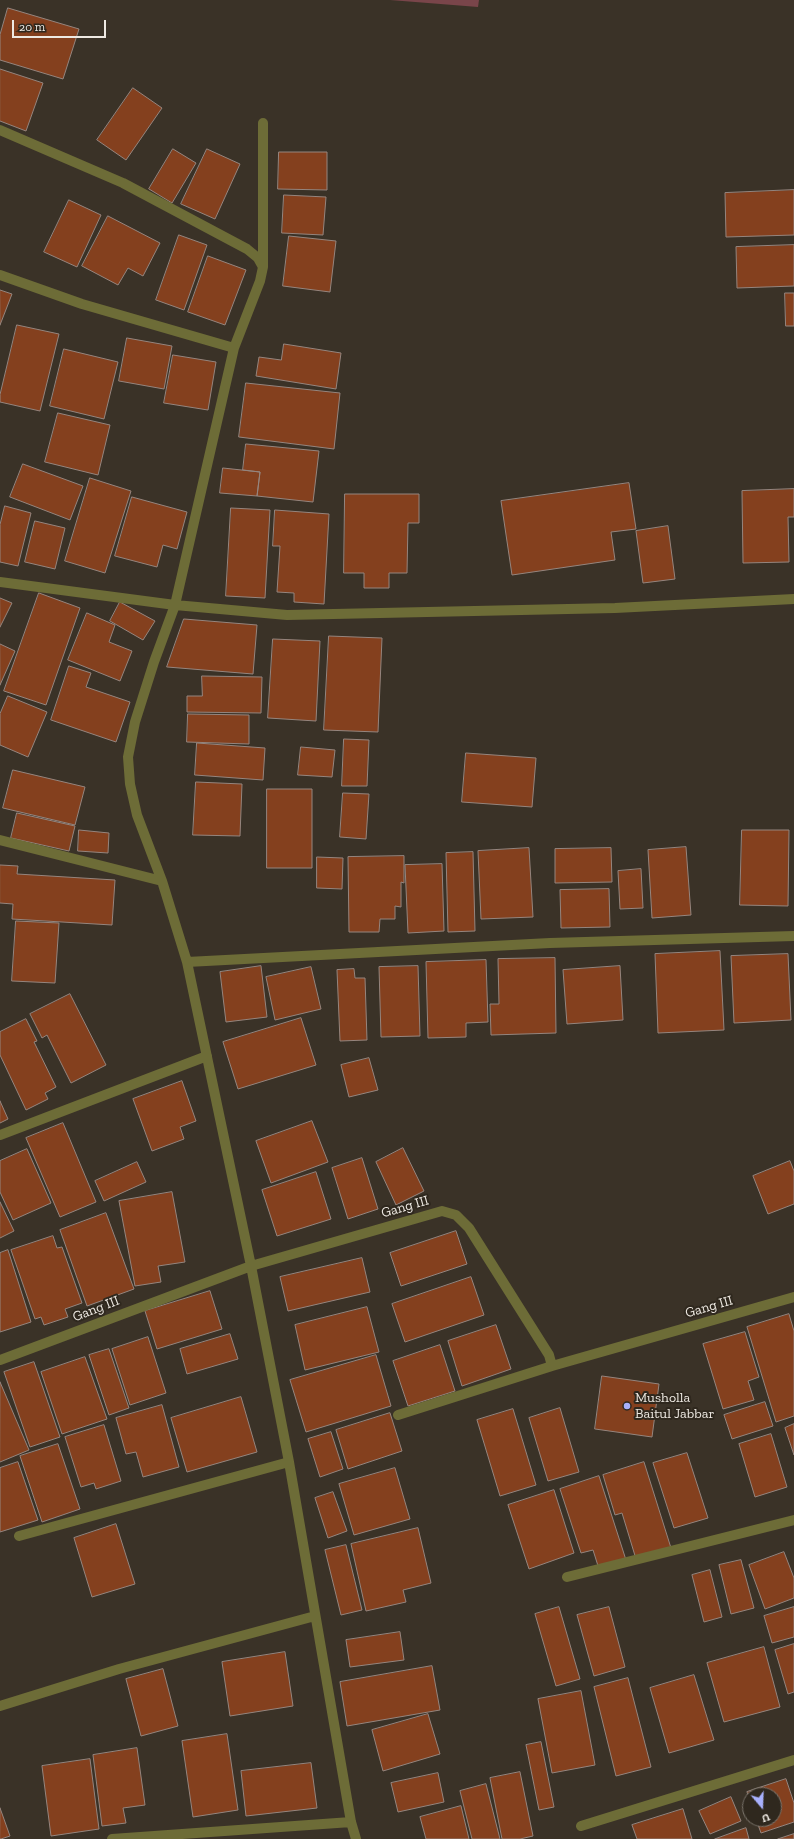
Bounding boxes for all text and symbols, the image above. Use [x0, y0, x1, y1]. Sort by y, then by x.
scale bar [14, 12, 108, 38]
text: 20 m [19, 20, 45, 34]
street label: Gang III [379, 1192, 431, 1222]
street label: Gang III [70, 1292, 122, 1326]
street label: Gang III [683, 1292, 735, 1322]
place label: Musholla Baitul Jabbar [635, 1390, 714, 1422]
marker: Musholla Baitul Jabbar [622, 1401, 632, 1411]
north arrow [742, 1787, 782, 1827]
text: U [760, 1810, 772, 1825]

